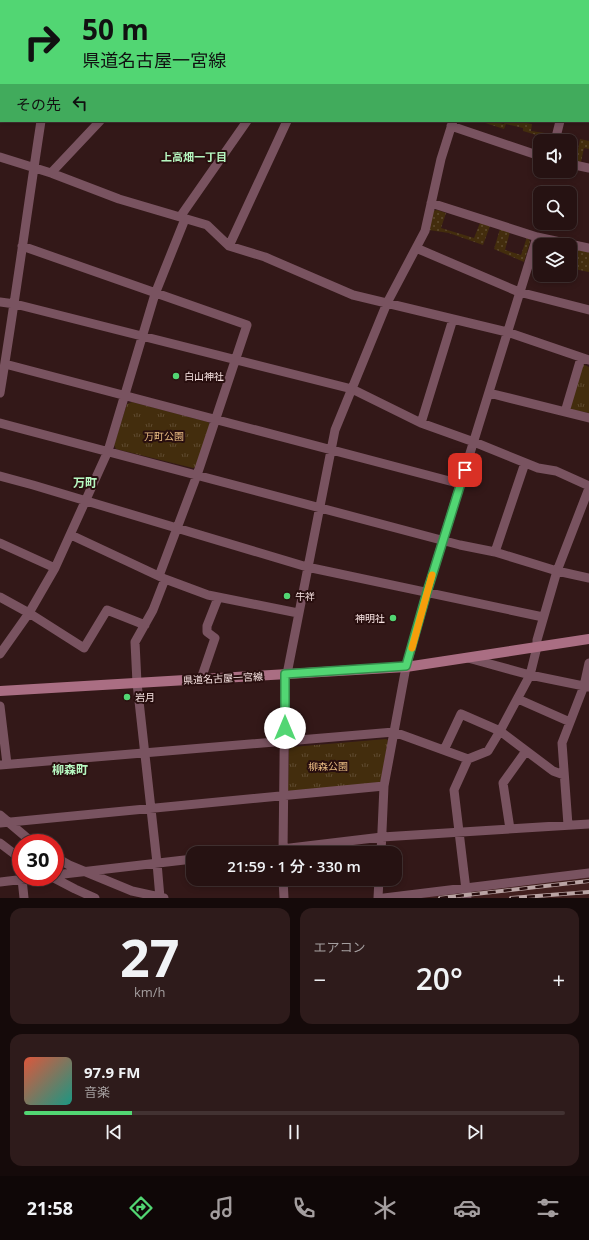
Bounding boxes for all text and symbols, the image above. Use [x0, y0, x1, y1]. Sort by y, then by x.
text: 50 m [82, 10, 149, 48]
icon: right [16, 16, 68, 68]
text: 県道名古屋一宮線 [82, 48, 226, 72]
icon: left [69, 92, 91, 114]
text: その先 [16, 94, 61, 114]
map controls [533, 134, 577, 282]
button: sound [533, 134, 577, 178]
district label: 上高畑一丁目 [161, 149, 227, 164]
button: search [533, 186, 577, 230]
button: layers [533, 238, 577, 282]
place label: 白山神社 [184, 369, 224, 383]
marker: 白山神社 [171, 371, 181, 381]
park label: 万町公園 [144, 429, 184, 443]
pin [448, 453, 482, 487]
icon: arrive [454, 459, 476, 481]
district label: 万町 [73, 474, 97, 491]
place label: 牛祥 [295, 589, 315, 603]
marker: 牛祥 [282, 591, 292, 601]
place label: 神明社 [355, 611, 385, 625]
marker: 神明社 [388, 613, 398, 623]
street label: 県道名古屋一宮線 [183, 669, 263, 687]
place label: 岩月 [135, 690, 155, 704]
marker: 岩月 [122, 692, 132, 702]
position arrow [264, 707, 306, 749]
park label: 柳森公園 [308, 759, 348, 773]
district label: 柳森町 [52, 761, 88, 778]
speed limit sign: 30 [12, 834, 64, 886]
text: 21:59 · 1 分 · 330 m [227, 856, 361, 876]
text: 27 [120, 921, 179, 992]
text: エアコン [314, 938, 366, 956]
text: 20° [416, 958, 463, 999]
text: − [314, 964, 326, 994]
text: + [552, 964, 565, 994]
text: km/h [134, 983, 166, 1001]
text: 97.9 FM [84, 1062, 140, 1082]
text: 音楽 [84, 1083, 110, 1101]
icon: previous [103, 1121, 125, 1143]
icon: pause [283, 1121, 305, 1143]
icon: next [464, 1121, 486, 1143]
icon: directions [127, 1194, 155, 1222]
icon: music [208, 1194, 236, 1222]
icon: phone [290, 1194, 318, 1222]
icon: climate [371, 1194, 399, 1222]
icon: car [453, 1194, 481, 1222]
icon: filters [534, 1194, 562, 1222]
text: 21:58 [27, 1196, 73, 1220]

